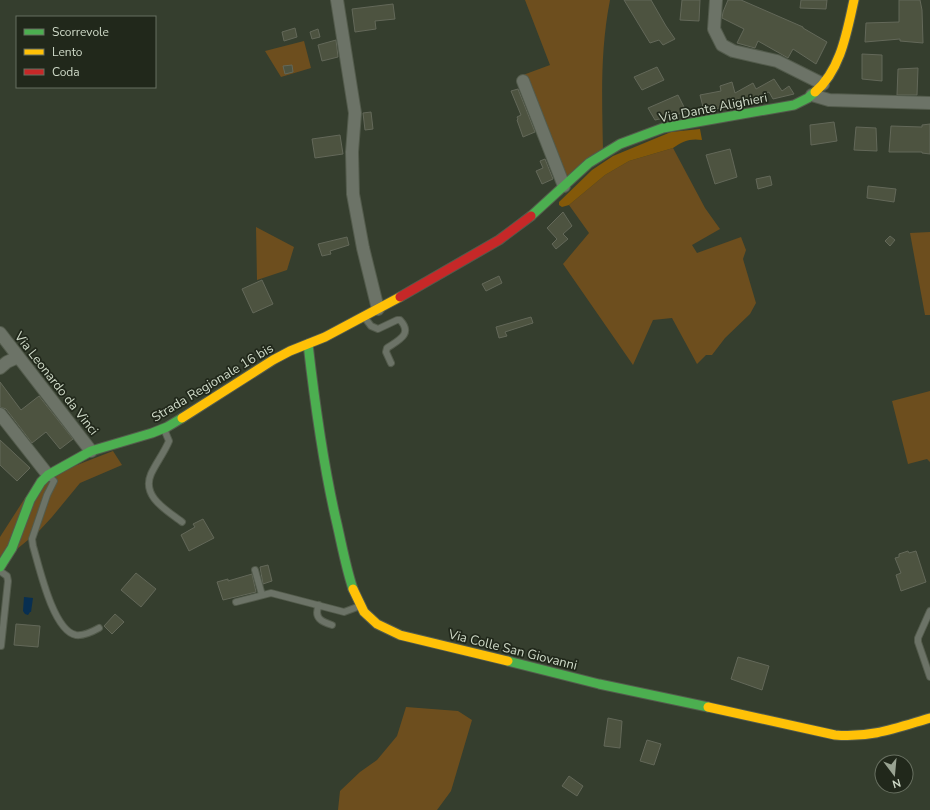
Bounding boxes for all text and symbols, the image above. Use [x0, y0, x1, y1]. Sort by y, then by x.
legend [16, 16, 156, 88]
text: Scorrevole [52, 24, 109, 40]
text: Lento [52, 44, 83, 60]
text: Coda [52, 64, 80, 80]
street label: Via Dante Alighieri [657, 89, 769, 127]
street label: Via Leonardo da Vinci [10, 327, 102, 439]
street label: Strada Regionale 16 bis [148, 339, 277, 426]
street label: Via Colle San Giovanni [446, 625, 579, 675]
north arrow [874, 754, 914, 794]
text: N [891, 775, 903, 791]

